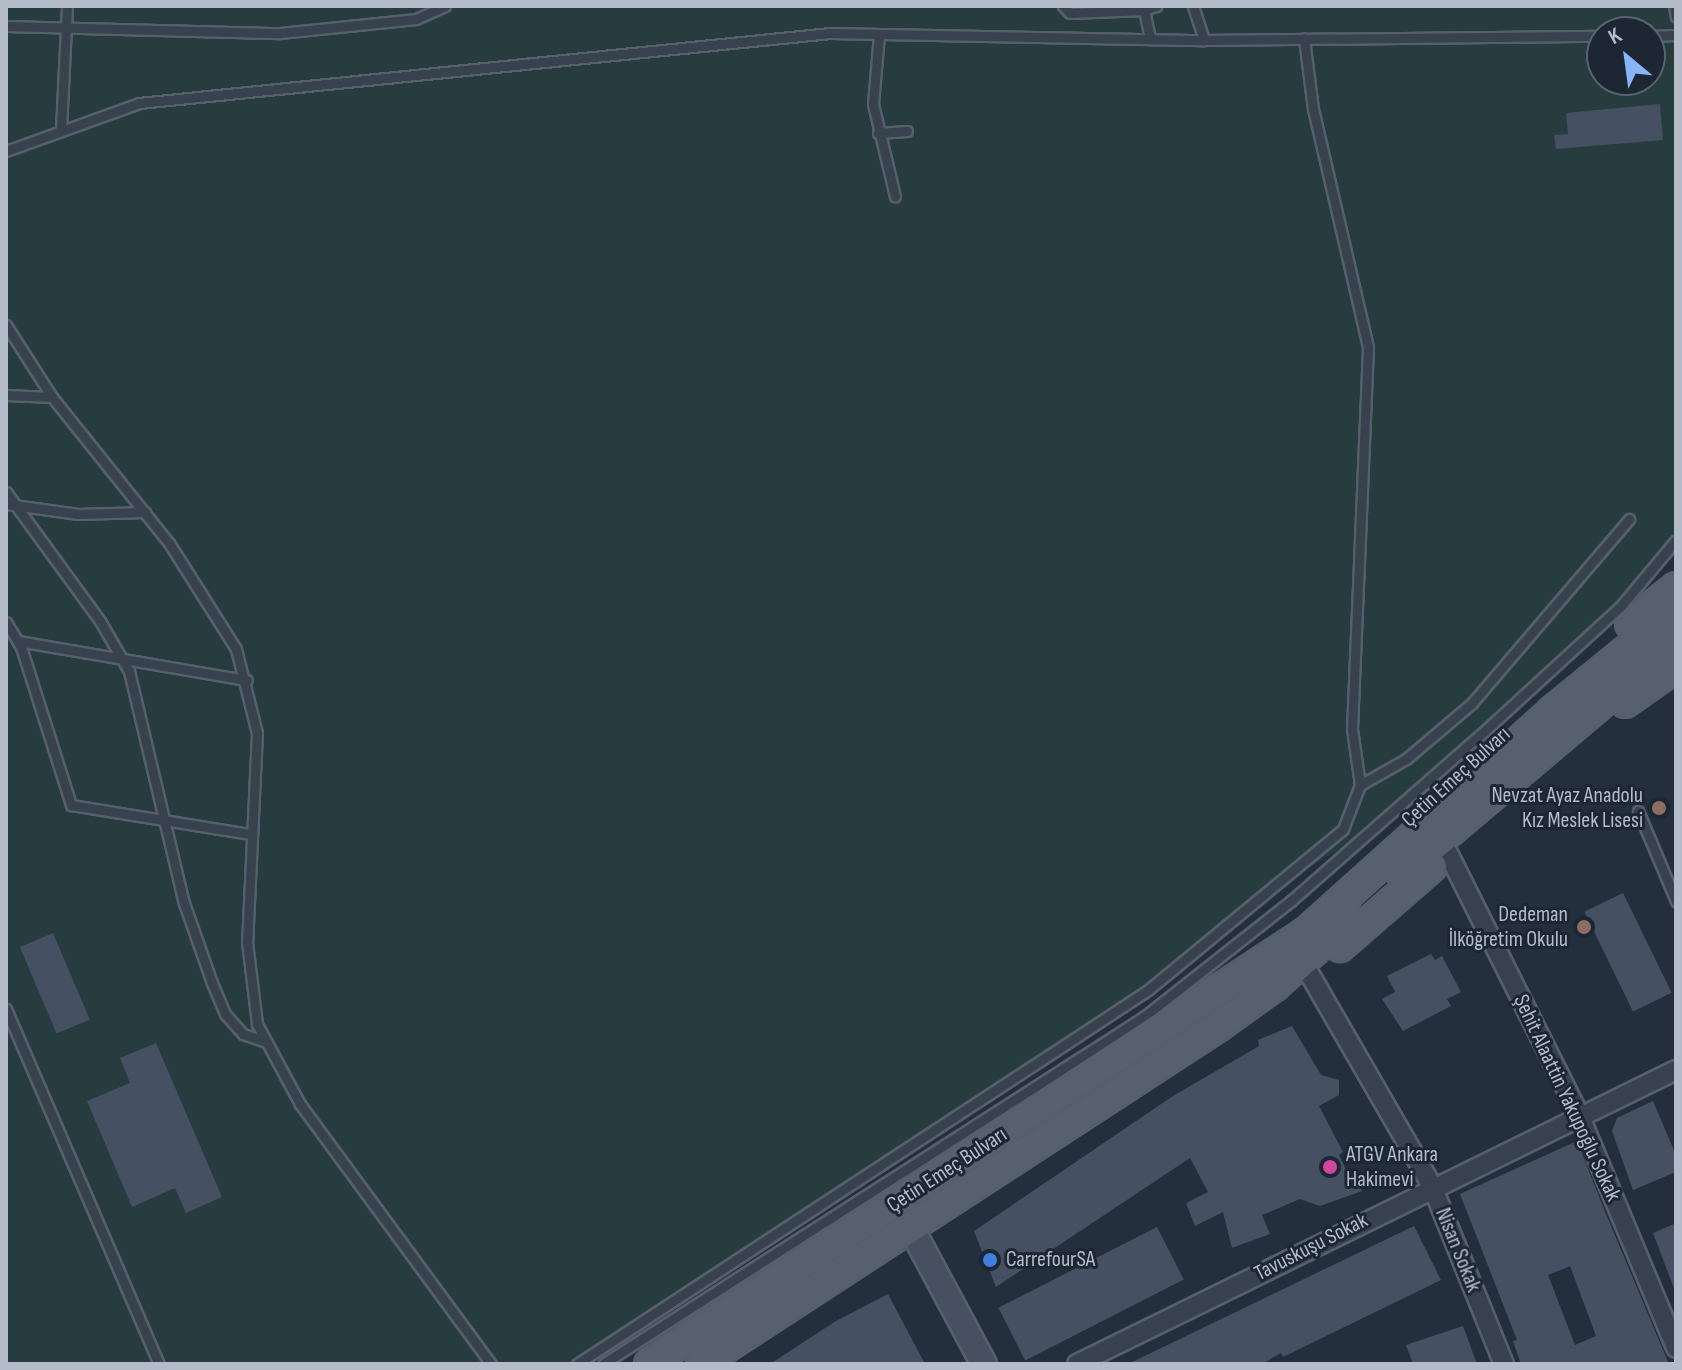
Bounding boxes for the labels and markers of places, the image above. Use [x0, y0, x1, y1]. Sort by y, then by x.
place label: Nevzat Ayaz Anadolu Kız Meslek Lisesi [1491, 782, 1643, 834]
marker: Nevzat Ayaz Anadolu Kız Meslek Lisesi [1650, 799, 1668, 817]
place label: Dedeman İlköğretim Okulu [1449, 901, 1568, 952]
marker: Dedeman İlköğretim Okulu [1575, 918, 1593, 936]
place label: ATGV Ankara Hakimevi [1346, 1141, 1438, 1192]
marker: ATGV Ankara Hakimevi [1321, 1158, 1339, 1176]
place label: CarrefourSA [1006, 1247, 1095, 1273]
marker: CarrefourSA [981, 1251, 999, 1269]

